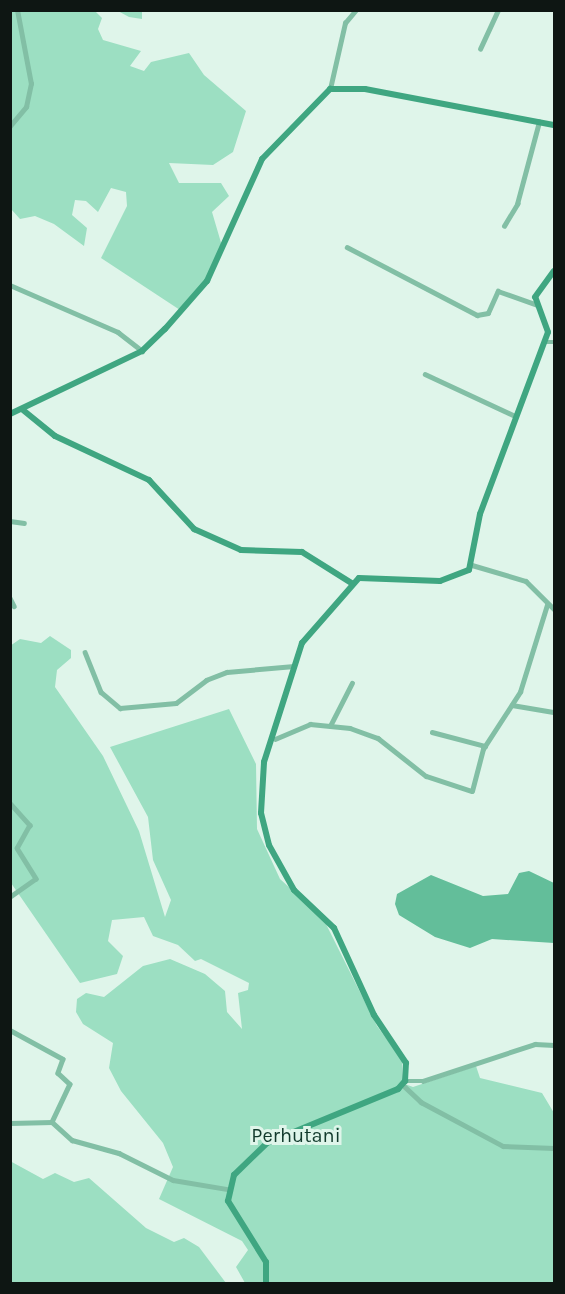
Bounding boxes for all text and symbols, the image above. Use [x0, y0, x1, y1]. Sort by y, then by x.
park label: Perhutani [251, 1123, 341, 1147]

